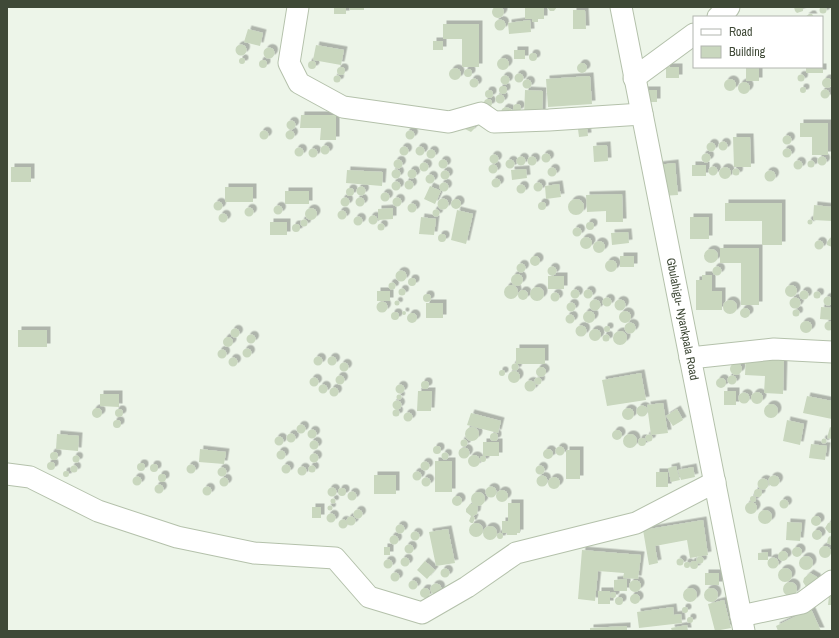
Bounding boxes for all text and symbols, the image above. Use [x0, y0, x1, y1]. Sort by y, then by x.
legend [693, 16, 823, 68]
text: Road [729, 24, 753, 40]
text: Building [729, 44, 766, 60]
street label: Gbulahigu- Nyankpala Road [663, 256, 702, 382]

